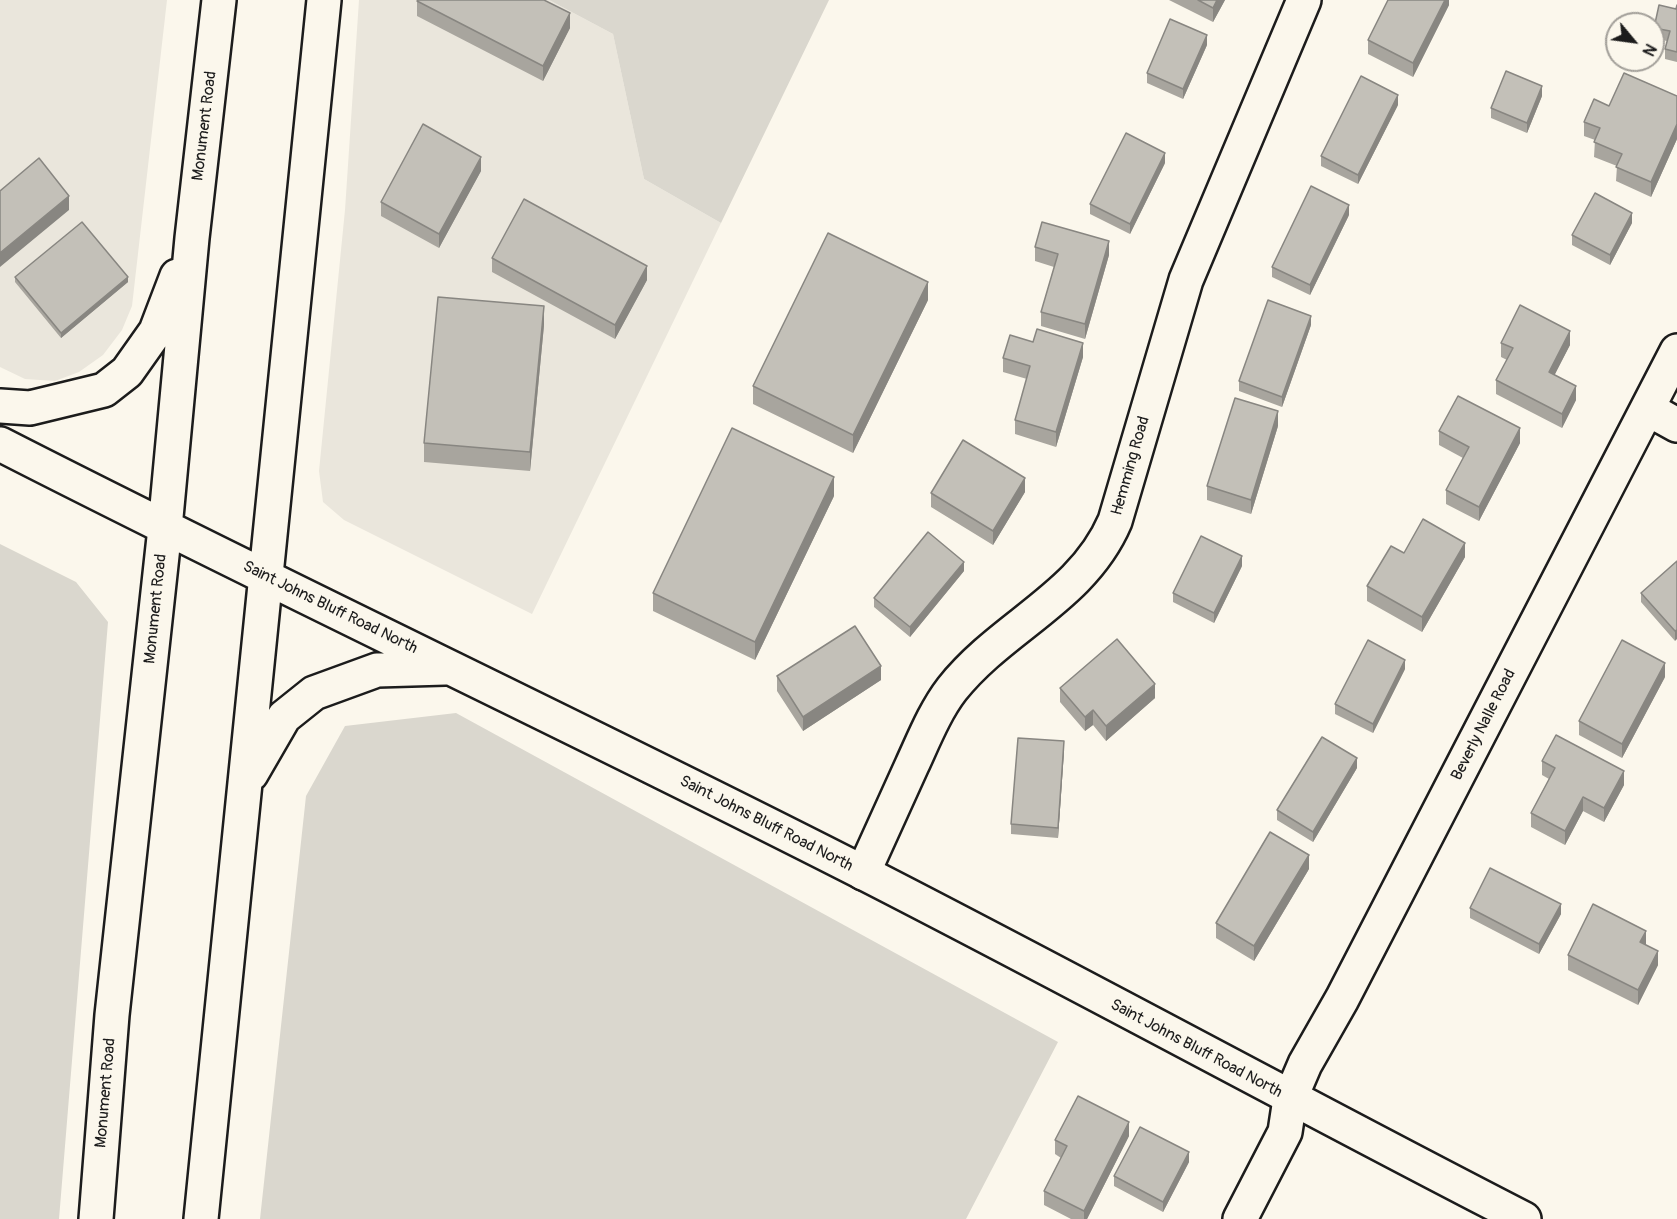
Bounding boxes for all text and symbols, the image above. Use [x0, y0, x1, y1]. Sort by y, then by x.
north arrow [1605, 12, 1665, 72]
text: N [1638, 40, 1660, 59]
street label: Monument Road [189, 70, 221, 182]
street label: Hemming Road [1108, 414, 1154, 518]
street label: Monument Road [141, 553, 171, 665]
street label: Saint Johns Bluff Road North [240, 557, 420, 659]
street label: Beverly Nalle Road [1448, 666, 1520, 784]
street label: Saint Johns Bluff Road North [676, 772, 856, 876]
street label: Saint Johns Bluff Road North [1107, 995, 1285, 1103]
street label: Monument Road [92, 1037, 120, 1149]

